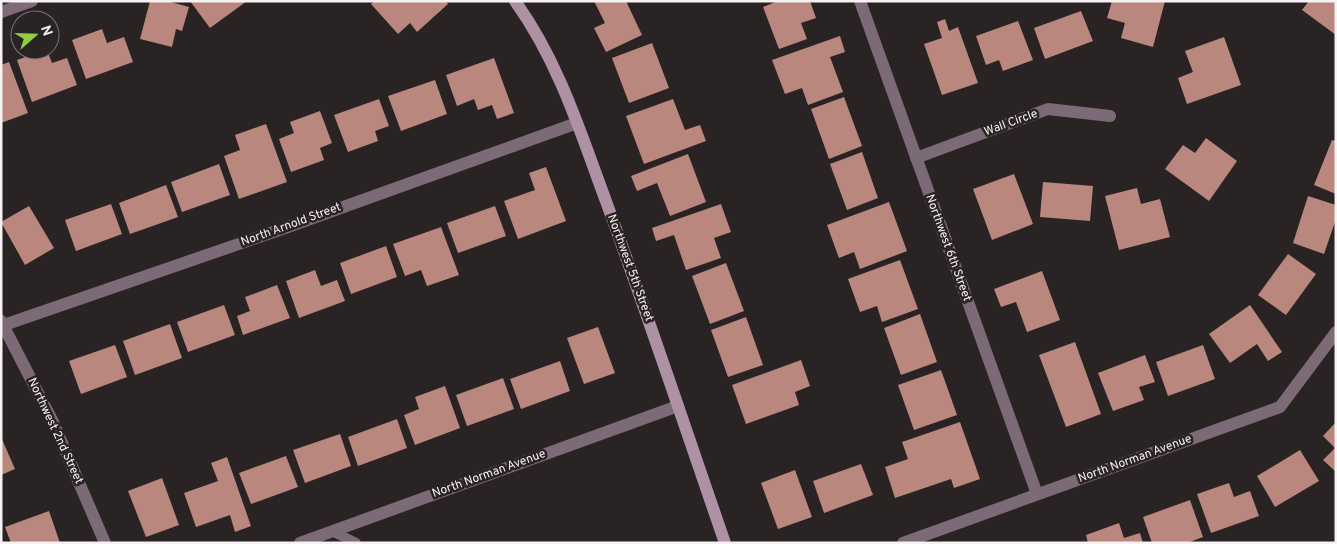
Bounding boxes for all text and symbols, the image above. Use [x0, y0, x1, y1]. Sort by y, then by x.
north arrow [10, 10, 60, 60]
text: N [36, 23, 56, 39]
street label: Wall Circle [982, 106, 1040, 140]
street label: Northwest 6th Street [921, 192, 975, 304]
street label: North Arnold Street [239, 199, 343, 251]
street label: Northwest 5th Street [603, 212, 657, 324]
street label: Northwest 2nd Street [23, 375, 87, 487]
street label: North Norman Avenue [1076, 431, 1194, 487]
street label: North Norman Avenue [430, 446, 548, 502]

